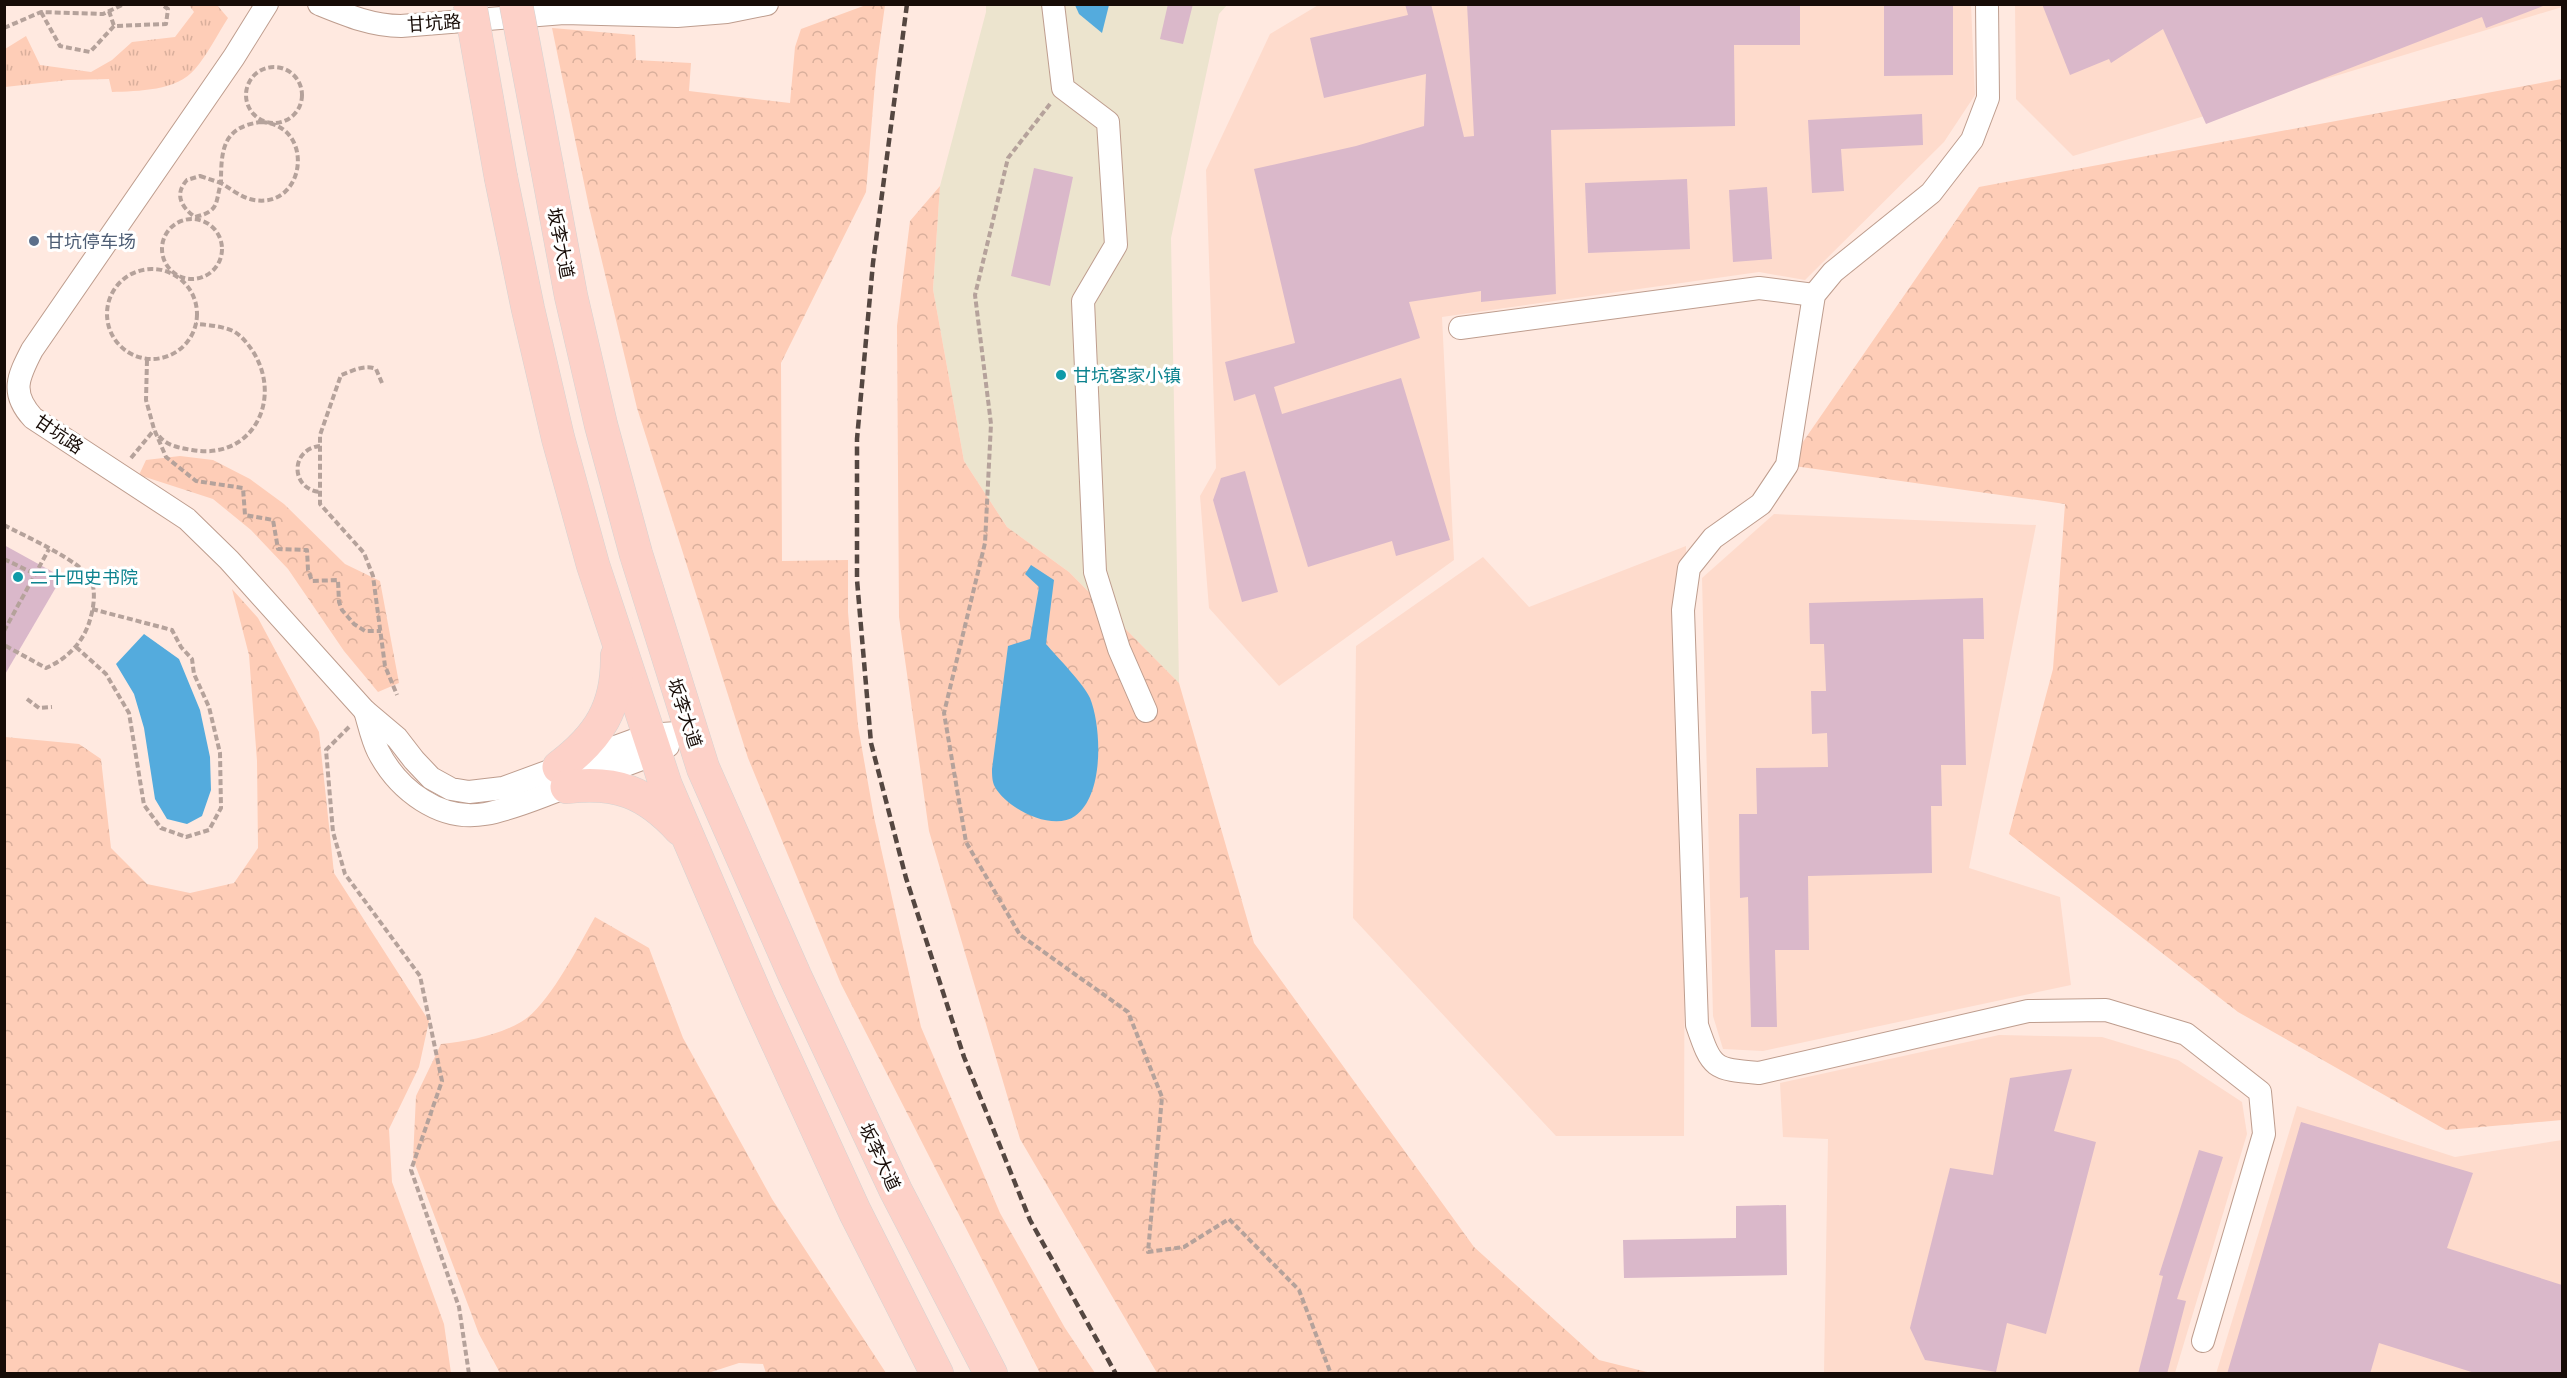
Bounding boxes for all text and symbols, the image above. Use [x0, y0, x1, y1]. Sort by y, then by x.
street label: 甘坑路 [406, 10, 462, 36]
street label: 坂李大道 [543, 205, 579, 281]
place label: 甘坑停车场 [46, 230, 136, 253]
marker: 甘坑停车场 [27, 234, 41, 248]
place label: 甘坑客家小镇 [1073, 364, 1181, 387]
marker: 甘坑客家小镇 [1054, 368, 1068, 382]
street label: 甘坑路 [30, 409, 88, 459]
place label: 二十四史书院 [30, 566, 138, 589]
marker: 二十四史书院 [11, 570, 25, 584]
street label: 坂李大道 [663, 675, 707, 751]
street label: 坂李大道 [854, 1120, 906, 1194]

